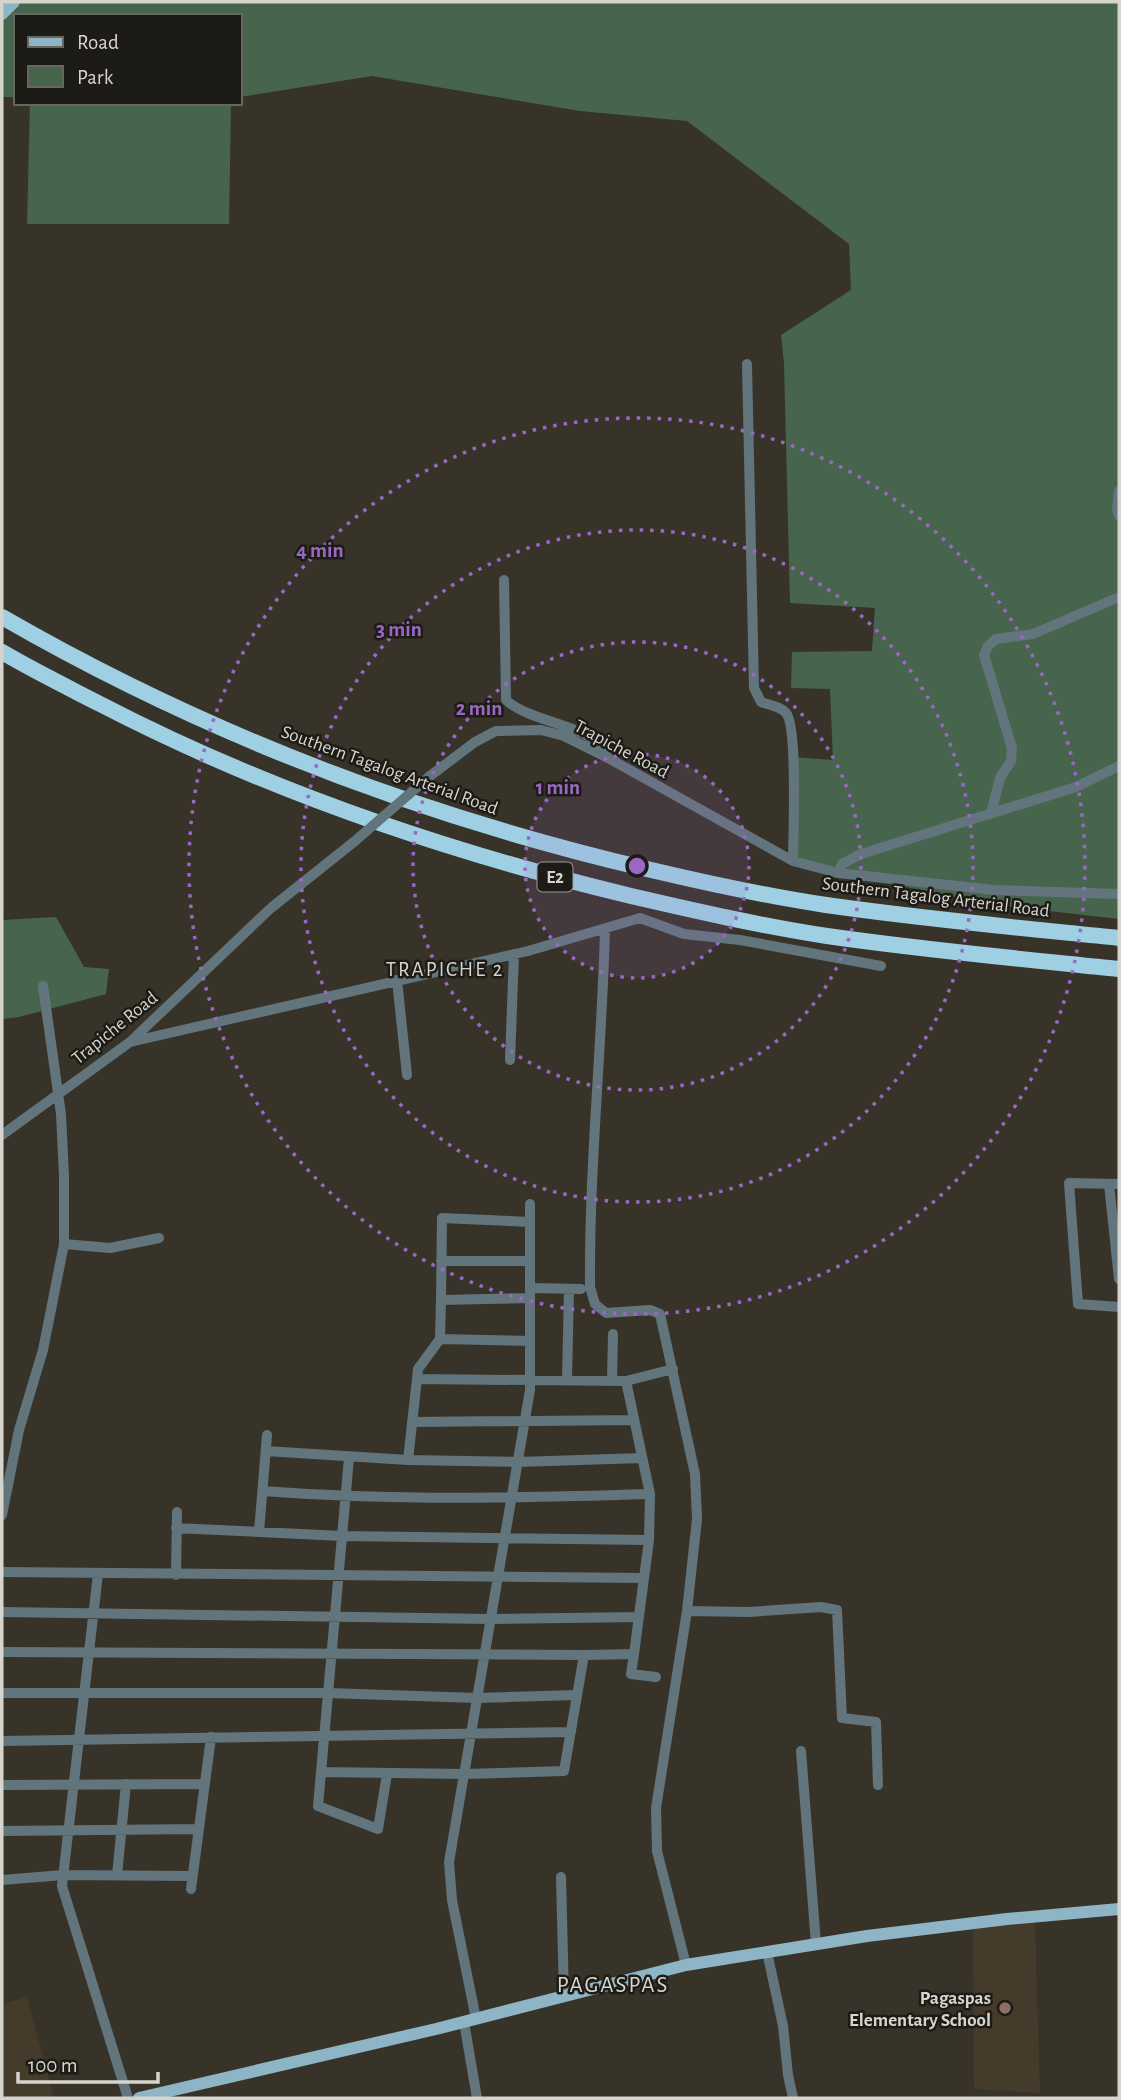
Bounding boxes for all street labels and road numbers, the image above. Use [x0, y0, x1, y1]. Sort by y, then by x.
street label: Trapiche Road [571, 717, 672, 782]
street label: Southern Tagalog Arterial Road [279, 722, 500, 819]
road number: E2 [538, 862, 572, 892]
street label: Southern Tagalog Arterial Road [821, 874, 1051, 921]
street label: Trapiche Road [69, 988, 161, 1068]

